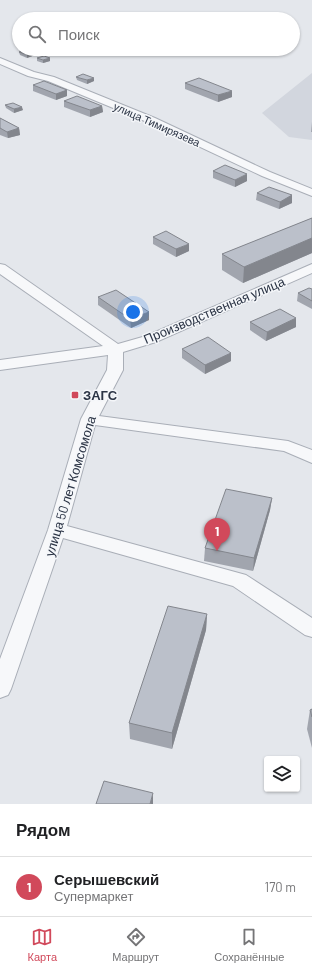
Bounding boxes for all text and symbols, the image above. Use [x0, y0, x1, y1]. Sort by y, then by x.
search box [12, 12, 300, 56]
icon: search [26, 23, 48, 45]
text: Поиск [58, 25, 100, 43]
street label: улица Тимирязева [112, 99, 203, 149]
street label: Производственная улица [141, 273, 288, 347]
your location [123, 302, 143, 322]
place label: ЗАГС [83, 387, 118, 403]
marker: ЗАГС [70, 390, 80, 400]
street label: улица 50 лет Комсомола [41, 413, 99, 558]
pin: 1 [204, 518, 230, 551]
map controls [264, 756, 300, 792]
button: layers [264, 756, 300, 792]
text: Рядом [16, 819, 71, 839]
text: Серышевский [54, 870, 159, 888]
text: 1 [27, 879, 31, 895]
text: 170 m [265, 879, 296, 895]
text: Супермаркет [54, 888, 133, 904]
tab: Карта [28, 926, 57, 963]
tab: Маршрут [112, 926, 159, 963]
tab: Сохранённые [214, 926, 284, 963]

